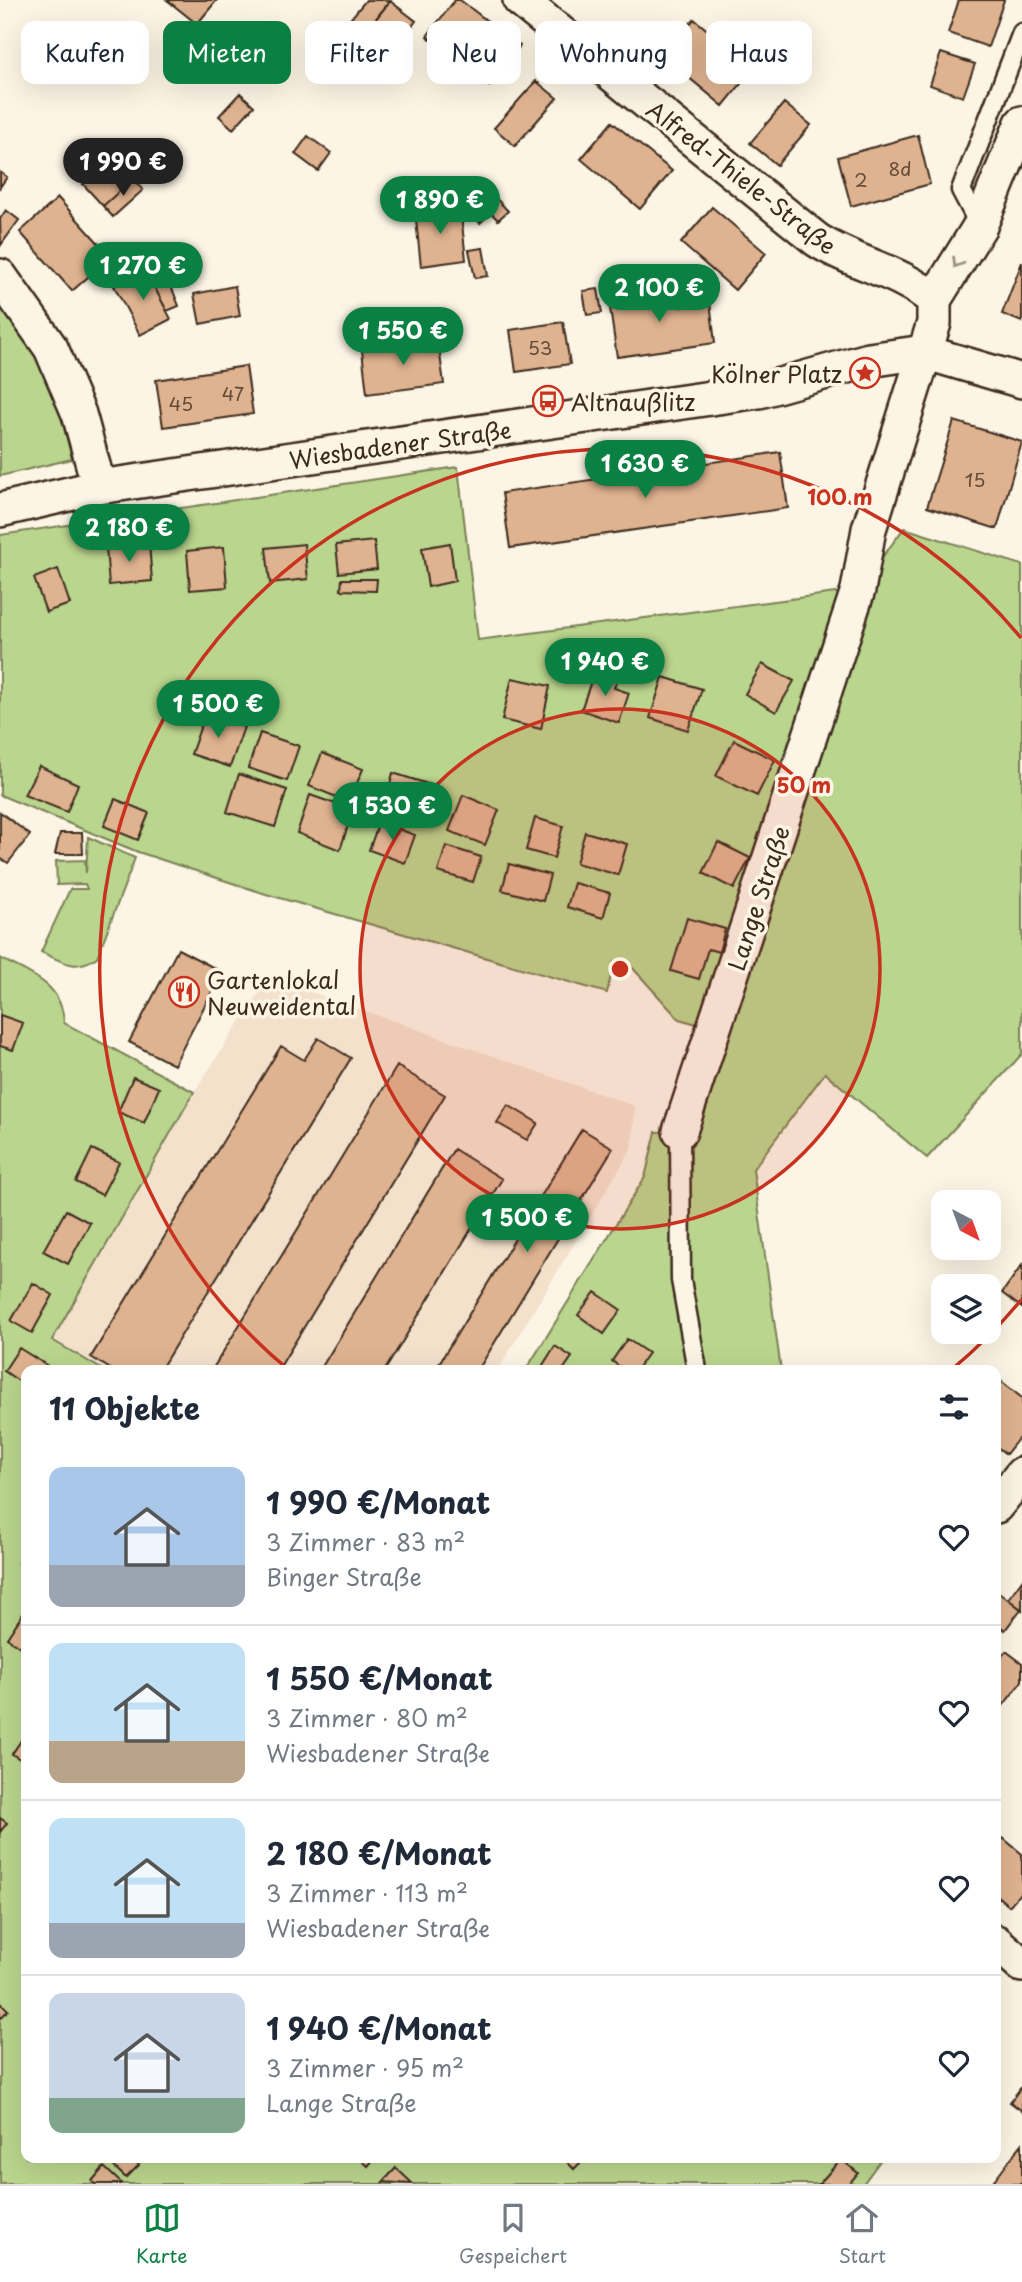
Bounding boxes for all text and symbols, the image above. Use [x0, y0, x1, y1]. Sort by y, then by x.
chip: Kaufen [21, 21, 149, 84]
chip: Mieten [163, 21, 291, 84]
chip: Filter [305, 21, 413, 84]
chip: Neu [427, 21, 521, 84]
chip: Wohnung [535, 21, 692, 84]
chip: Haus [706, 21, 812, 84]
street label: Alfred-Thiele-Straße [640, 92, 844, 262]
pin: 1 990 € [58, 138, 188, 198]
text: 1 990 € [79, 143, 167, 178]
house number: 8d [888, 154, 912, 182]
house number: 2 [854, 165, 868, 193]
pin: 1 890 € [375, 176, 505, 236]
text: 1 890 € [396, 181, 484, 216]
pin: 1 270 € [78, 243, 208, 302]
text: 1 270 € [100, 247, 186, 282]
one-way arrow [952, 255, 965, 268]
pin: 2 100 € [594, 264, 724, 324]
text: 2 100 € [614, 269, 704, 304]
pin: 1 550 € [338, 308, 468, 367]
text: 1 550 € [358, 312, 448, 347]
house number: 53 [528, 333, 552, 361]
place label: Kölner Platz [711, 356, 842, 391]
place icon: Kölner Platz [848, 356, 882, 390]
house number: 47 [222, 379, 244, 407]
bus stop icon: Altnaußlitz [531, 384, 565, 418]
place label: Altnaußlitz [571, 384, 695, 419]
house number: 45 [169, 389, 193, 417]
street label: Wiesbadener Straße [287, 411, 513, 477]
pin: 1 630 € [580, 440, 710, 500]
text: 1 630 € [601, 445, 689, 480]
house number: 15 [965, 465, 985, 493]
text: 100 m [807, 480, 873, 512]
pin: 2 180 € [64, 504, 194, 564]
text: 2 180 € [85, 509, 173, 544]
pin: 1 940 € [540, 638, 670, 698]
text: 1 940 € [561, 643, 649, 678]
pin: 1 500 € [153, 680, 283, 740]
text: 1 500 € [173, 685, 263, 720]
text: 50 m [777, 768, 831, 800]
pin: 1 530 € [327, 782, 457, 842]
text: 1 530 € [348, 787, 436, 822]
street label: Lange Straße [718, 821, 798, 975]
centre of rings [608, 957, 632, 981]
place label: Gartenlokal Neuweidental [207, 962, 356, 1023]
restaurant icon: Gartenlokal Neuweidental [167, 975, 201, 1009]
north arrow [931, 1190, 1001, 1260]
map controls [931, 1190, 1001, 1344]
pin: 1 500 € [462, 1194, 592, 1254]
text: 1 500 € [482, 1199, 572, 1234]
button: layers [931, 1274, 1001, 1344]
text: 11 Objekte [49, 1385, 200, 1430]
icon: filters [935, 1388, 973, 1426]
text: 1 990 €/Monat [266, 1479, 490, 1524]
icon: home [105, 1495, 189, 1579]
icon: heart [935, 1518, 973, 1556]
text: 3 Zimmer · 83 m² [266, 1524, 465, 1559]
text: Binger Straße [266, 1559, 422, 1594]
text: 1 550 €/Monat [266, 1655, 493, 1700]
icon: home [105, 1671, 189, 1755]
icon: heart [935, 1694, 973, 1732]
text: 3 Zimmer · 80 m² [266, 1700, 468, 1735]
text: Wiesbadener Straße [266, 1735, 490, 1770]
text: 2 180 €/Monat [266, 1830, 492, 1875]
icon: home [105, 1846, 189, 1930]
icon: heart [935, 1869, 973, 1907]
text: 3 Zimmer · 113 m² [266, 1875, 468, 1910]
text: Wiesbadener Straße [266, 1910, 490, 1945]
text: 1 940 €/Monat [266, 2005, 492, 2050]
icon: home [105, 2021, 189, 2105]
icon: heart [935, 2044, 973, 2082]
text: 3 Zimmer · 95 m² [266, 2050, 464, 2085]
text: Lange Straße [266, 2085, 417, 2120]
tab: Karte [136, 2199, 187, 2269]
tab: Gespeichert [459, 2199, 567, 2269]
tab: Start [839, 2199, 886, 2269]

